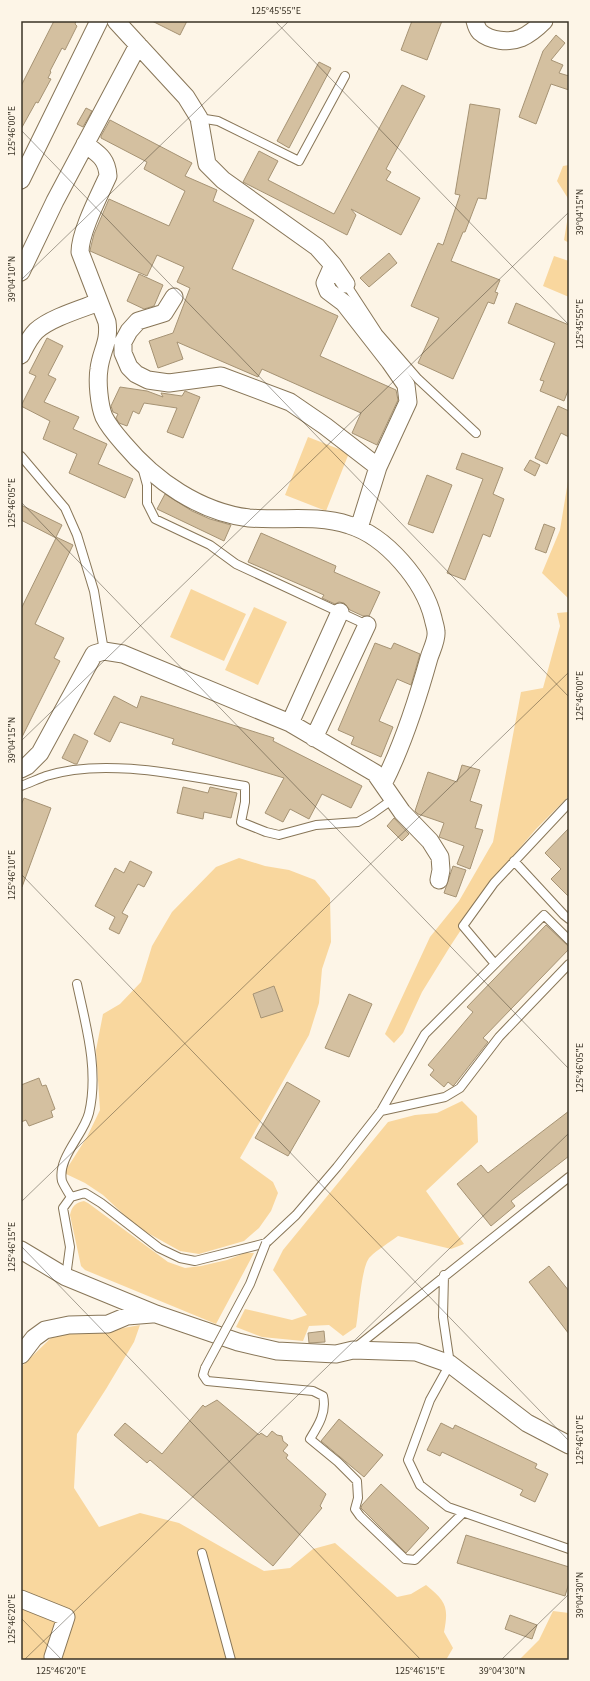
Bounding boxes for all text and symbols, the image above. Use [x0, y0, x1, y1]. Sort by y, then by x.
text: 125°45'55"E [251, 4, 301, 18]
text: 125°46'00"E [5, 106, 19, 156]
text: 39°04'15"N [573, 189, 587, 235]
text: 39°04'10"N [5, 256, 19, 302]
text: 125°45'55"E [573, 299, 587, 349]
text: 125°46'05"E [5, 478, 19, 528]
text: 125°46'00"E [573, 671, 587, 721]
text: 39°04'15"N [5, 717, 19, 763]
text: 125°46'10"E [5, 850, 19, 900]
text: 125°46'05"E [573, 1043, 587, 1093]
text: 125°46'15"E [5, 1222, 19, 1272]
text: 125°46'10"E [573, 1415, 587, 1465]
text: 39°04'30"N [573, 1572, 587, 1618]
text: 125°46'20"E [5, 1594, 19, 1644]
text: 125°46'20"E [36, 1664, 86, 1678]
text: 125°46'15"E [395, 1664, 445, 1678]
text: 39°04'30"N [479, 1664, 525, 1678]

